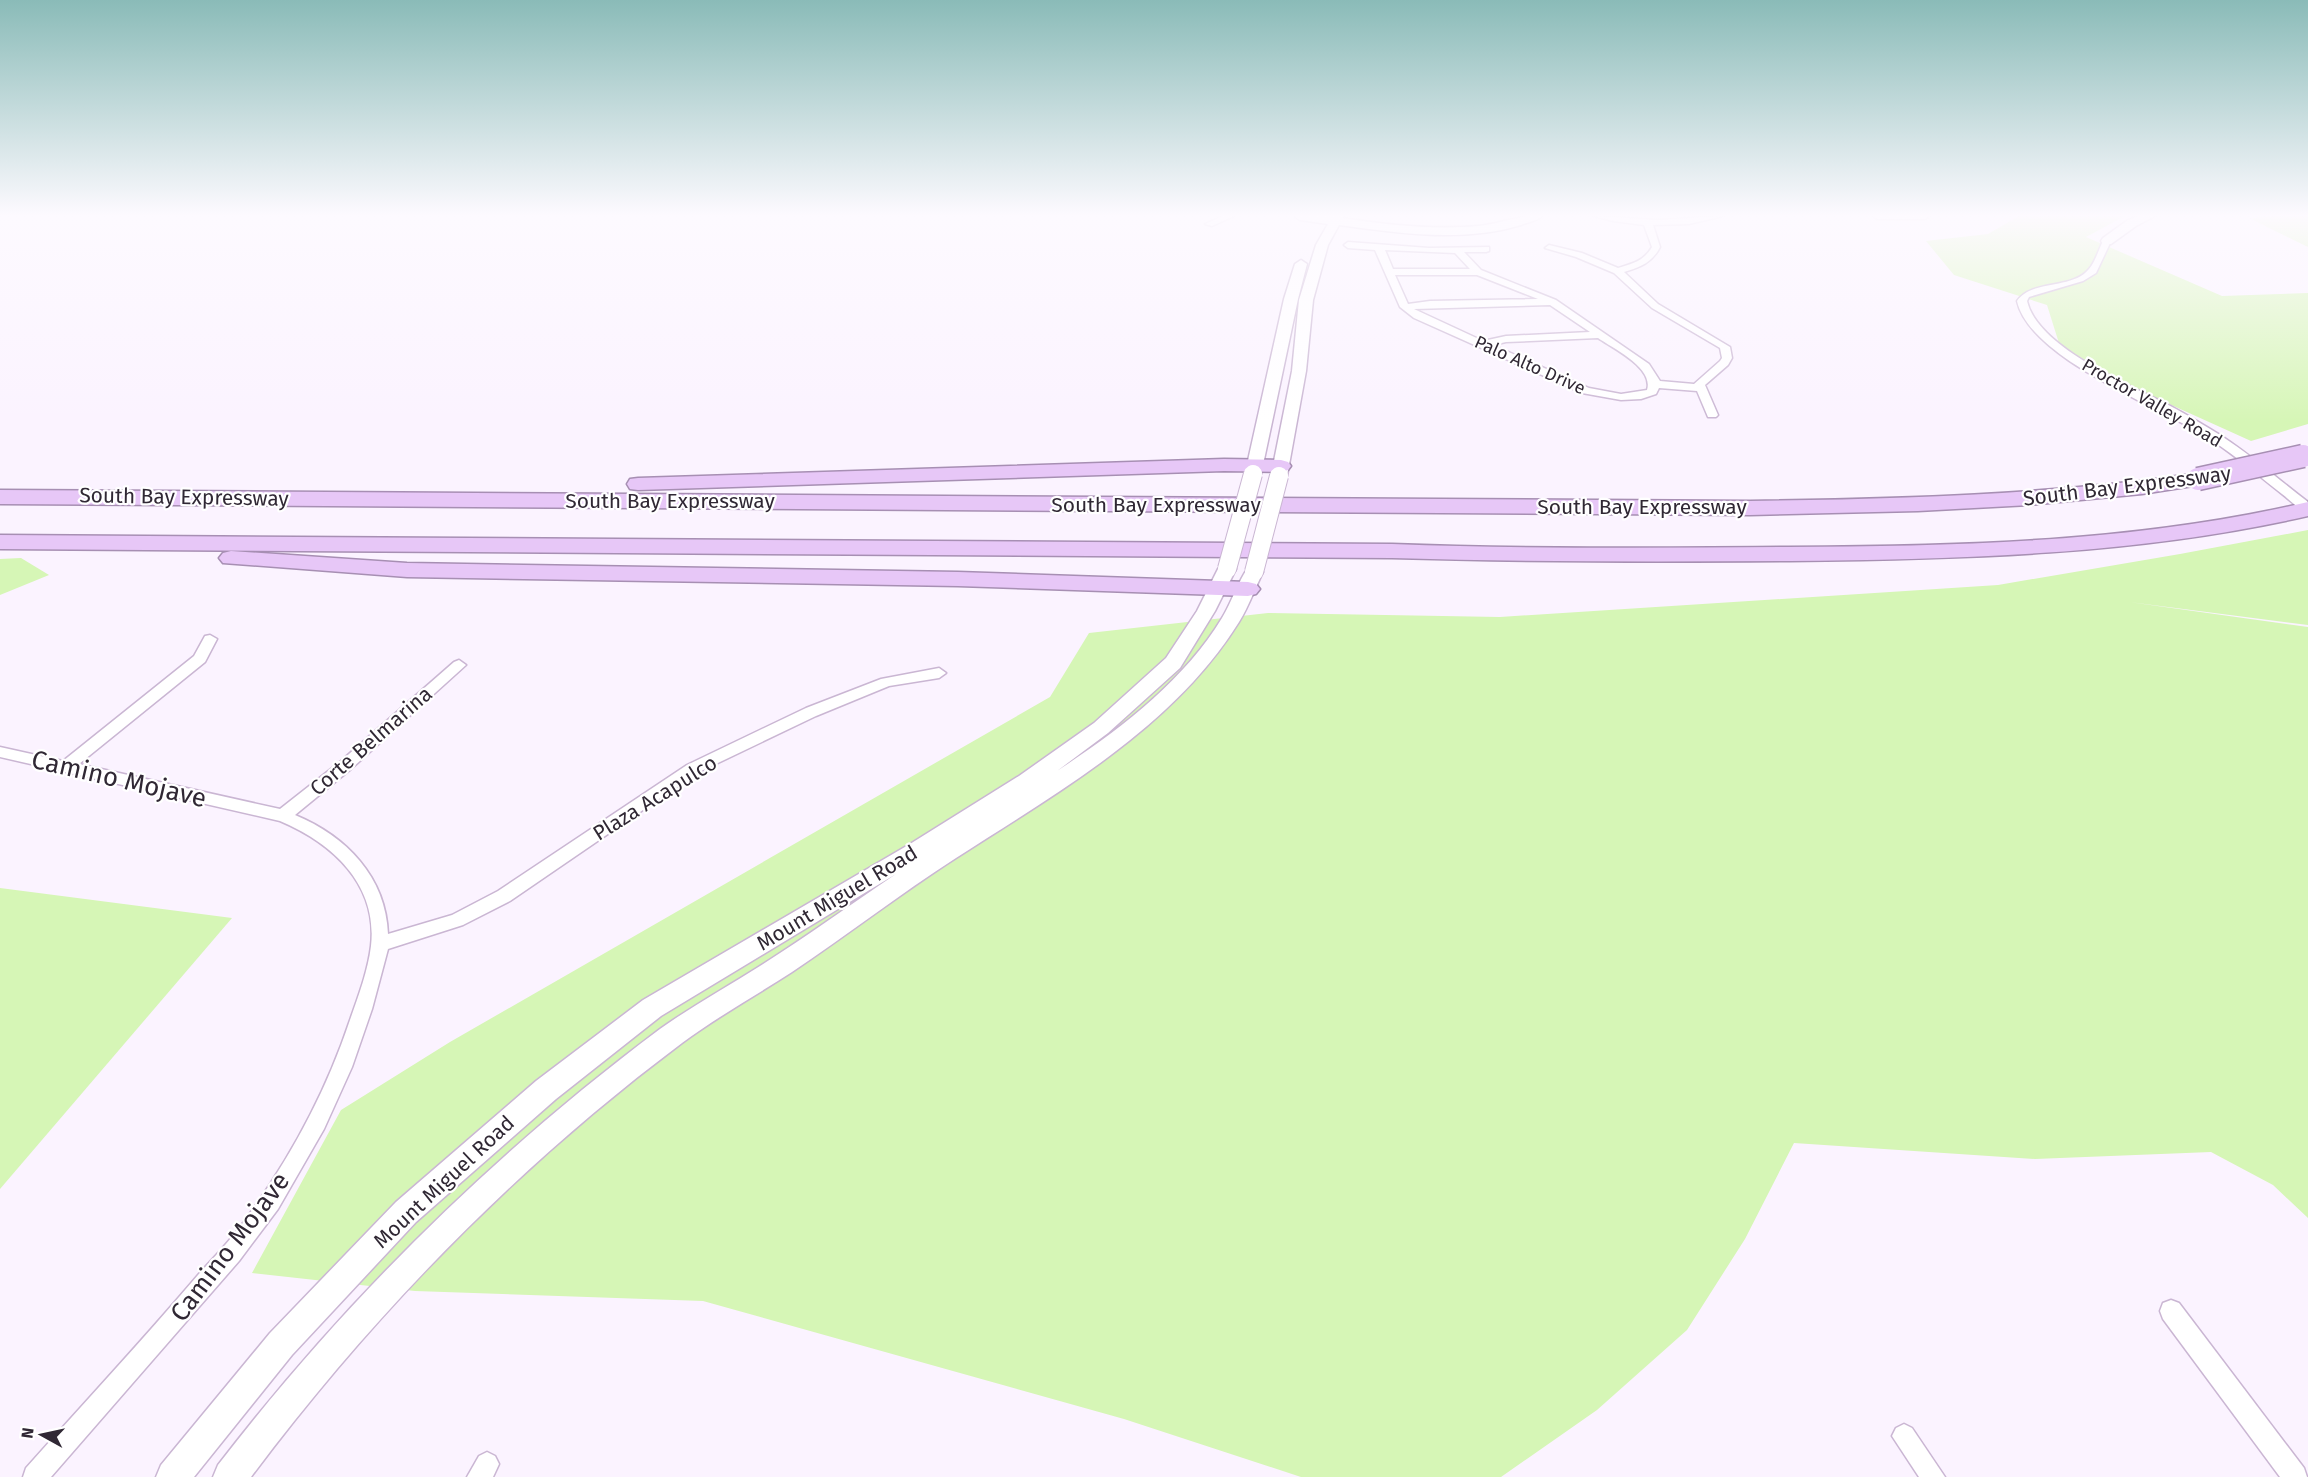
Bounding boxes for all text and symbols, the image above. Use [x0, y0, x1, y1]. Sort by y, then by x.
street label: Palo Alto Drive [1471, 331, 1589, 399]
street label: Proctor Valley Road [2078, 354, 2226, 452]
street label: South Bay Expressway [2021, 460, 2233, 512]
street label: South Bay Expressway [79, 482, 290, 512]
street label: South Bay Expressway [565, 488, 775, 514]
street label: South Bay Expressway [1051, 492, 1261, 518]
street label: South Bay Expressway [1537, 494, 1747, 520]
street label: Corte Belmarina [305, 681, 437, 801]
street label: Camino Mojave [28, 744, 210, 814]
street label: Plaza Acapulco [588, 750, 722, 846]
street label: Mount Miguel Road [752, 840, 922, 956]
street label: Mount Miguel Road [368, 1110, 520, 1254]
street label: Camino Mojave [164, 1166, 296, 1328]
north arrow [12, 1405, 72, 1465]
text: N [17, 1426, 38, 1440]

